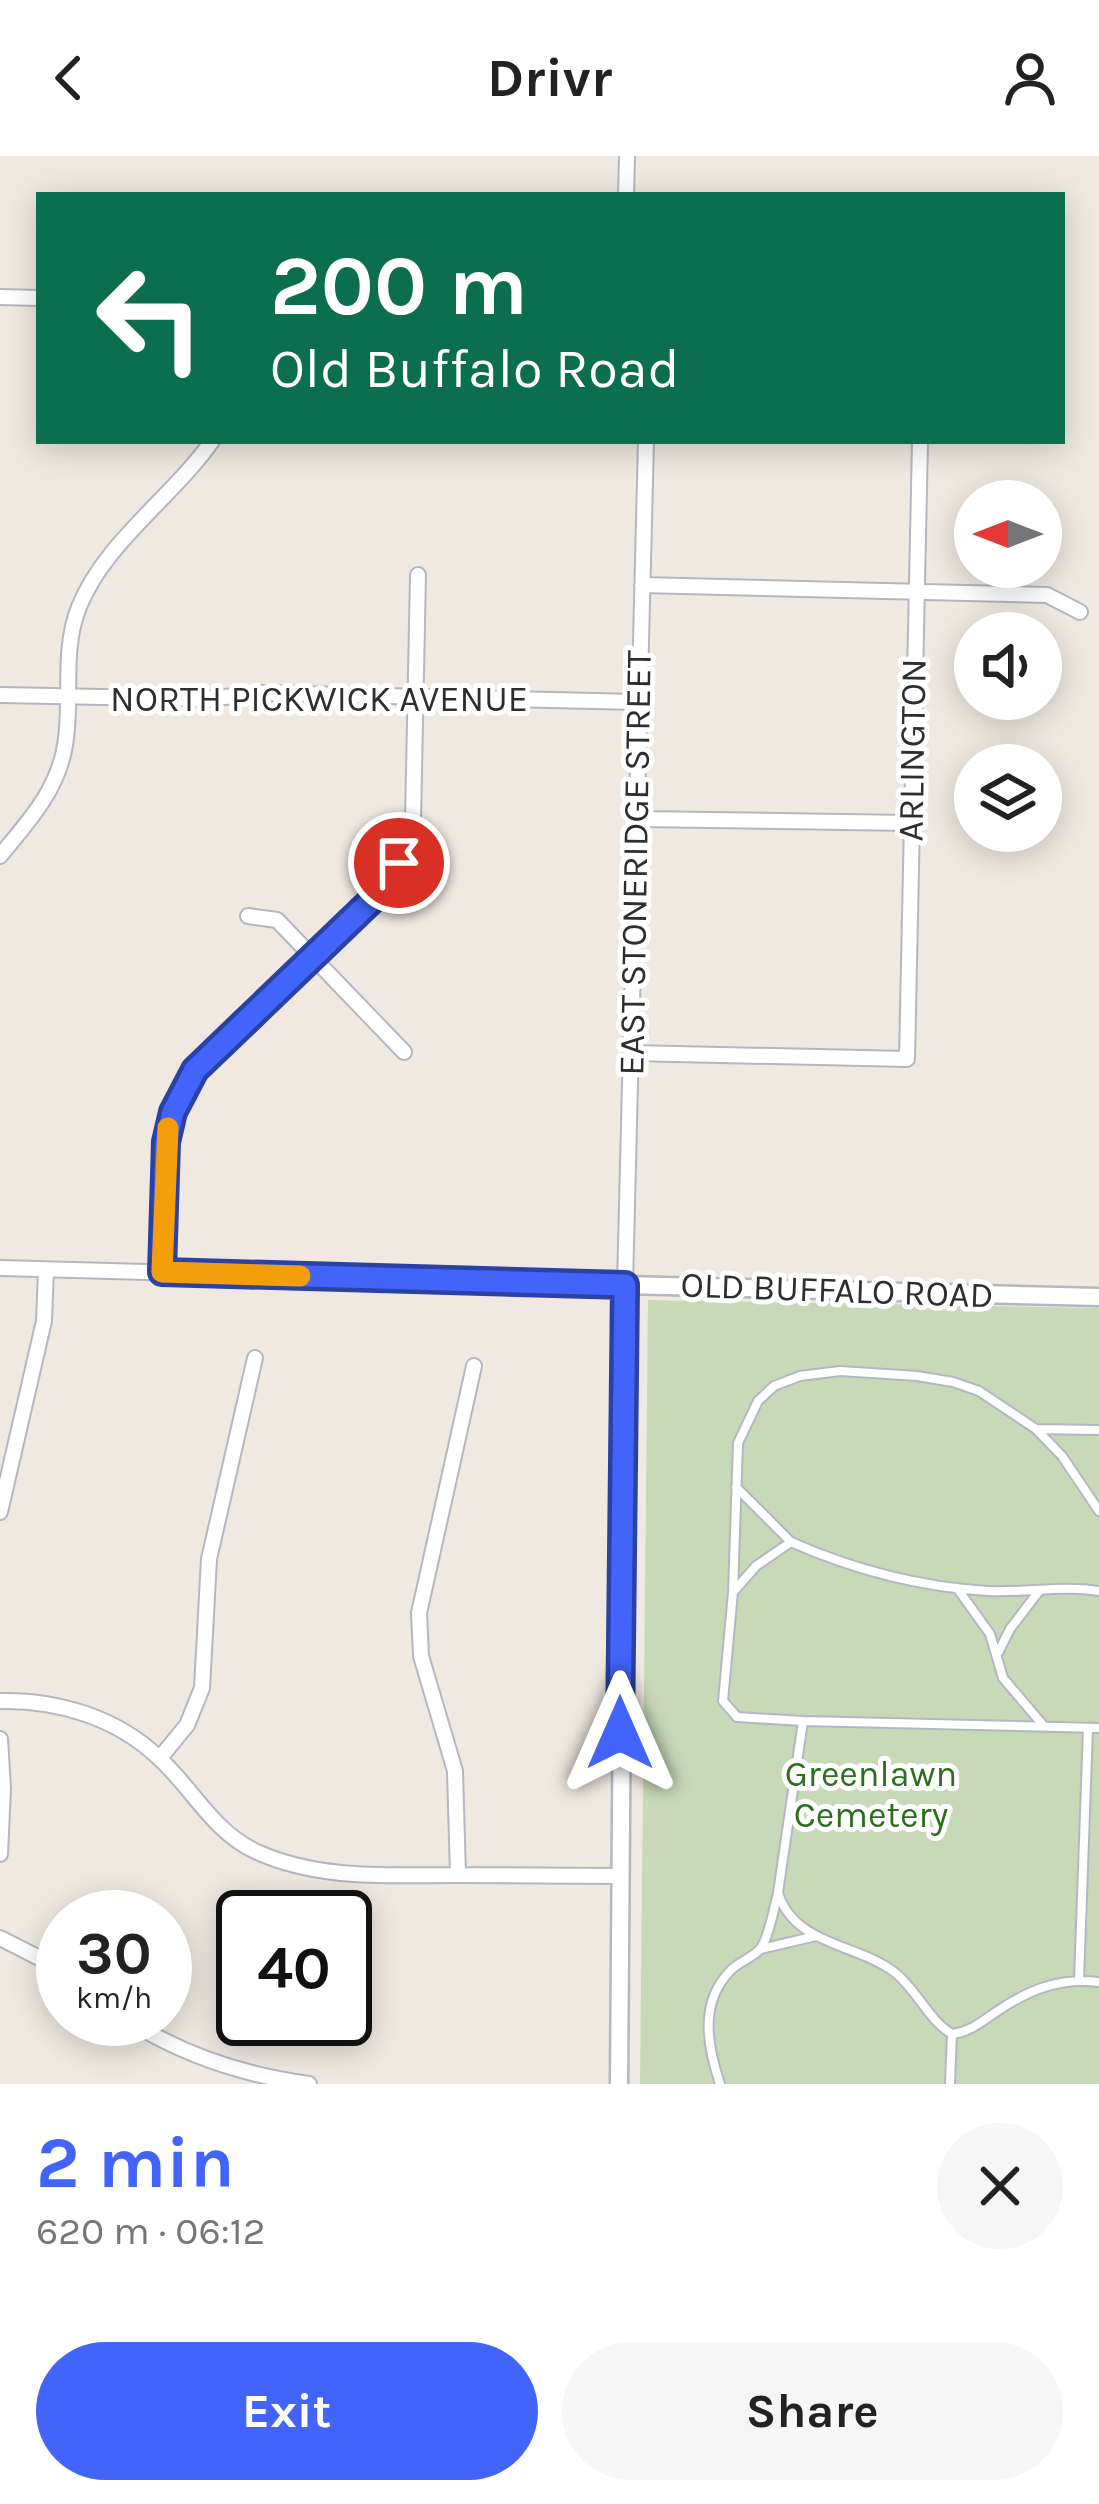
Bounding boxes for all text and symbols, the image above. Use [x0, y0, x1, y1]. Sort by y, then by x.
icon: back [36, 45, 102, 111]
icon: person [997, 45, 1063, 111]
text: Drivr [487, 46, 612, 110]
text: 200 m [270, 237, 528, 335]
icon: left [72, 240, 228, 396]
text: Old Buffalo Road [270, 337, 680, 401]
north arrow [954, 480, 1062, 588]
map controls [954, 480, 1062, 852]
button: sound [954, 612, 1062, 720]
street label: EAST STONERIDGE STREET [610, 650, 660, 1076]
street label: ARLINGTON [889, 658, 935, 842]
street label: NORTH PICKWICK AVENUE [110, 678, 528, 720]
button: layers [954, 744, 1062, 852]
pin [348, 812, 450, 914]
icon: arrive [366, 830, 432, 896]
street label: OLD BUFFALO ROAD [680, 1264, 994, 1316]
position arrow [557, 1670, 683, 1796]
park label: Greenlawn Cemetery [785, 1753, 957, 1836]
speed limit sign: 40 [216, 1890, 372, 2046]
text: 30 [76, 1918, 152, 1988]
text: km/h [76, 1980, 152, 2016]
text: 2 min [36, 2121, 235, 2205]
button: close [937, 2123, 1063, 2249]
text: 620 m · 06:12 [36, 2208, 265, 2254]
button: Exit [36, 2342, 538, 2480]
button: Share [562, 2342, 1063, 2480]

